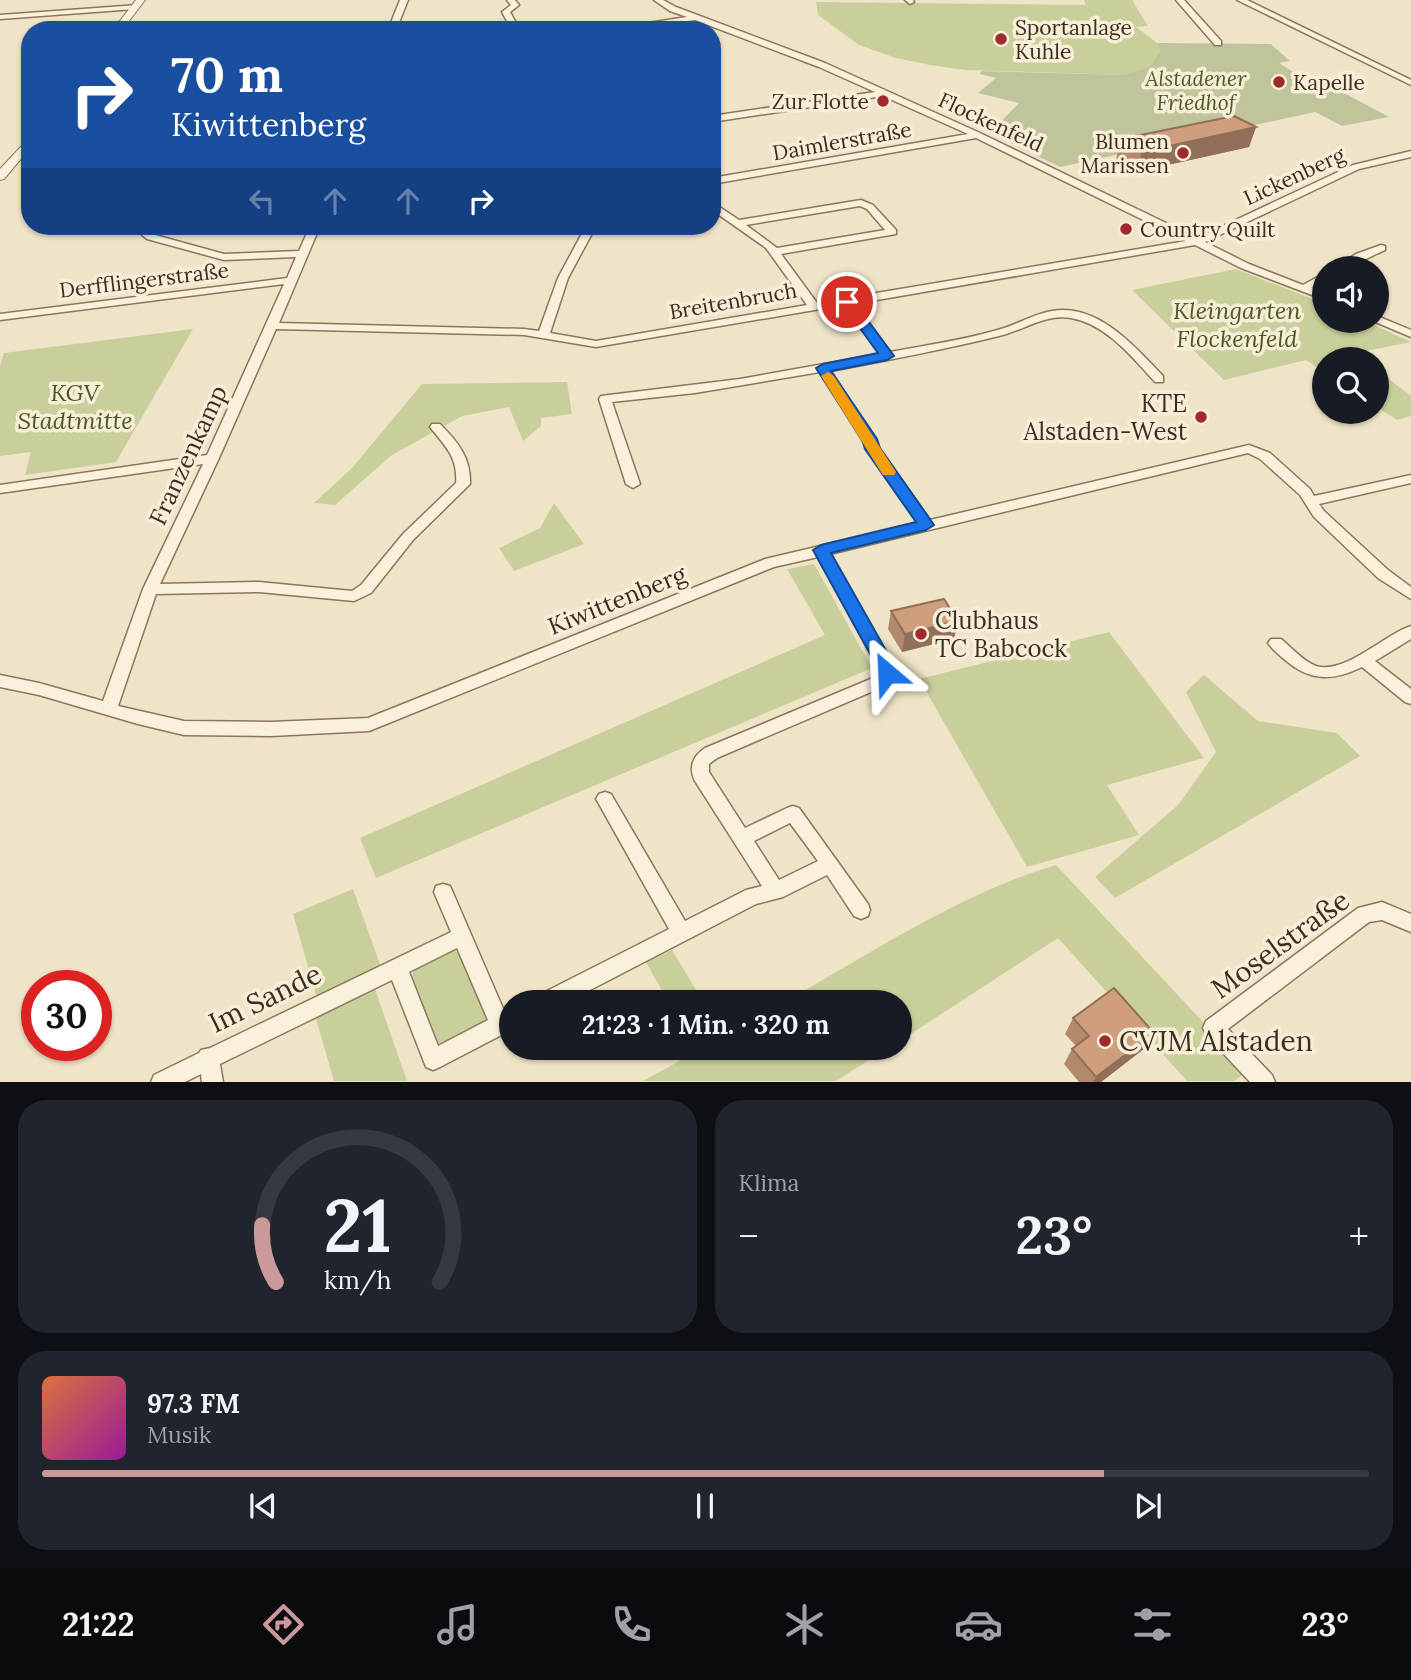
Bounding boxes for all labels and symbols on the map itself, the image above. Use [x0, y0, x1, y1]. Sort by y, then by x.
place label: Sportanlage Kuhle [1015, 14, 1132, 65]
marker: Sportanlage Kuhle [993, 31, 1009, 47]
park label: Alstadener Friedhof [1144, 65, 1247, 116]
place label: Kapelle [1293, 69, 1365, 96]
marker: Kapelle [1271, 74, 1287, 90]
street label: Flockenfeld [934, 86, 1048, 158]
place label: Zur Flotte [772, 88, 869, 115]
marker: Zur Flotte [875, 93, 891, 109]
street label: Daimlerstraße [770, 116, 914, 166]
place label: Blumen Marissen [1080, 128, 1169, 179]
street label: Lickenberg [1239, 141, 1349, 211]
marker: Blumen Marissen [1175, 145, 1191, 161]
place label: Country Quilt [1140, 216, 1276, 243]
marker: Country Quilt [1118, 221, 1134, 237]
street label: Derfflingerstraße [58, 256, 230, 304]
pin [817, 272, 877, 332]
street label: Breitenbruch [667, 276, 799, 326]
park label: Kleingarten Flockenfeld [1173, 295, 1301, 354]
park label: KGV Stadtmitte [17, 377, 133, 436]
street label: Franzenkamp [142, 380, 234, 530]
place label: KTE Alstaden-West [1022, 388, 1188, 447]
marker: KTE Alstaden-West [1193, 409, 1209, 425]
street label: Kiwittenberg [543, 558, 691, 642]
place label: Clubhaus TC Babcock [935, 605, 1067, 664]
marker: Clubhaus TC Babcock [913, 626, 929, 642]
position arrow [850, 636, 924, 710]
street label: Moselstraße [1204, 882, 1356, 1006]
street label: Im Sande [203, 955, 327, 1041]
speed limit sign: 30 [21, 970, 112, 1061]
place label: CVJM Alstaden [1119, 1023, 1313, 1059]
marker: CVJM Alstaden [1097, 1033, 1113, 1049]

